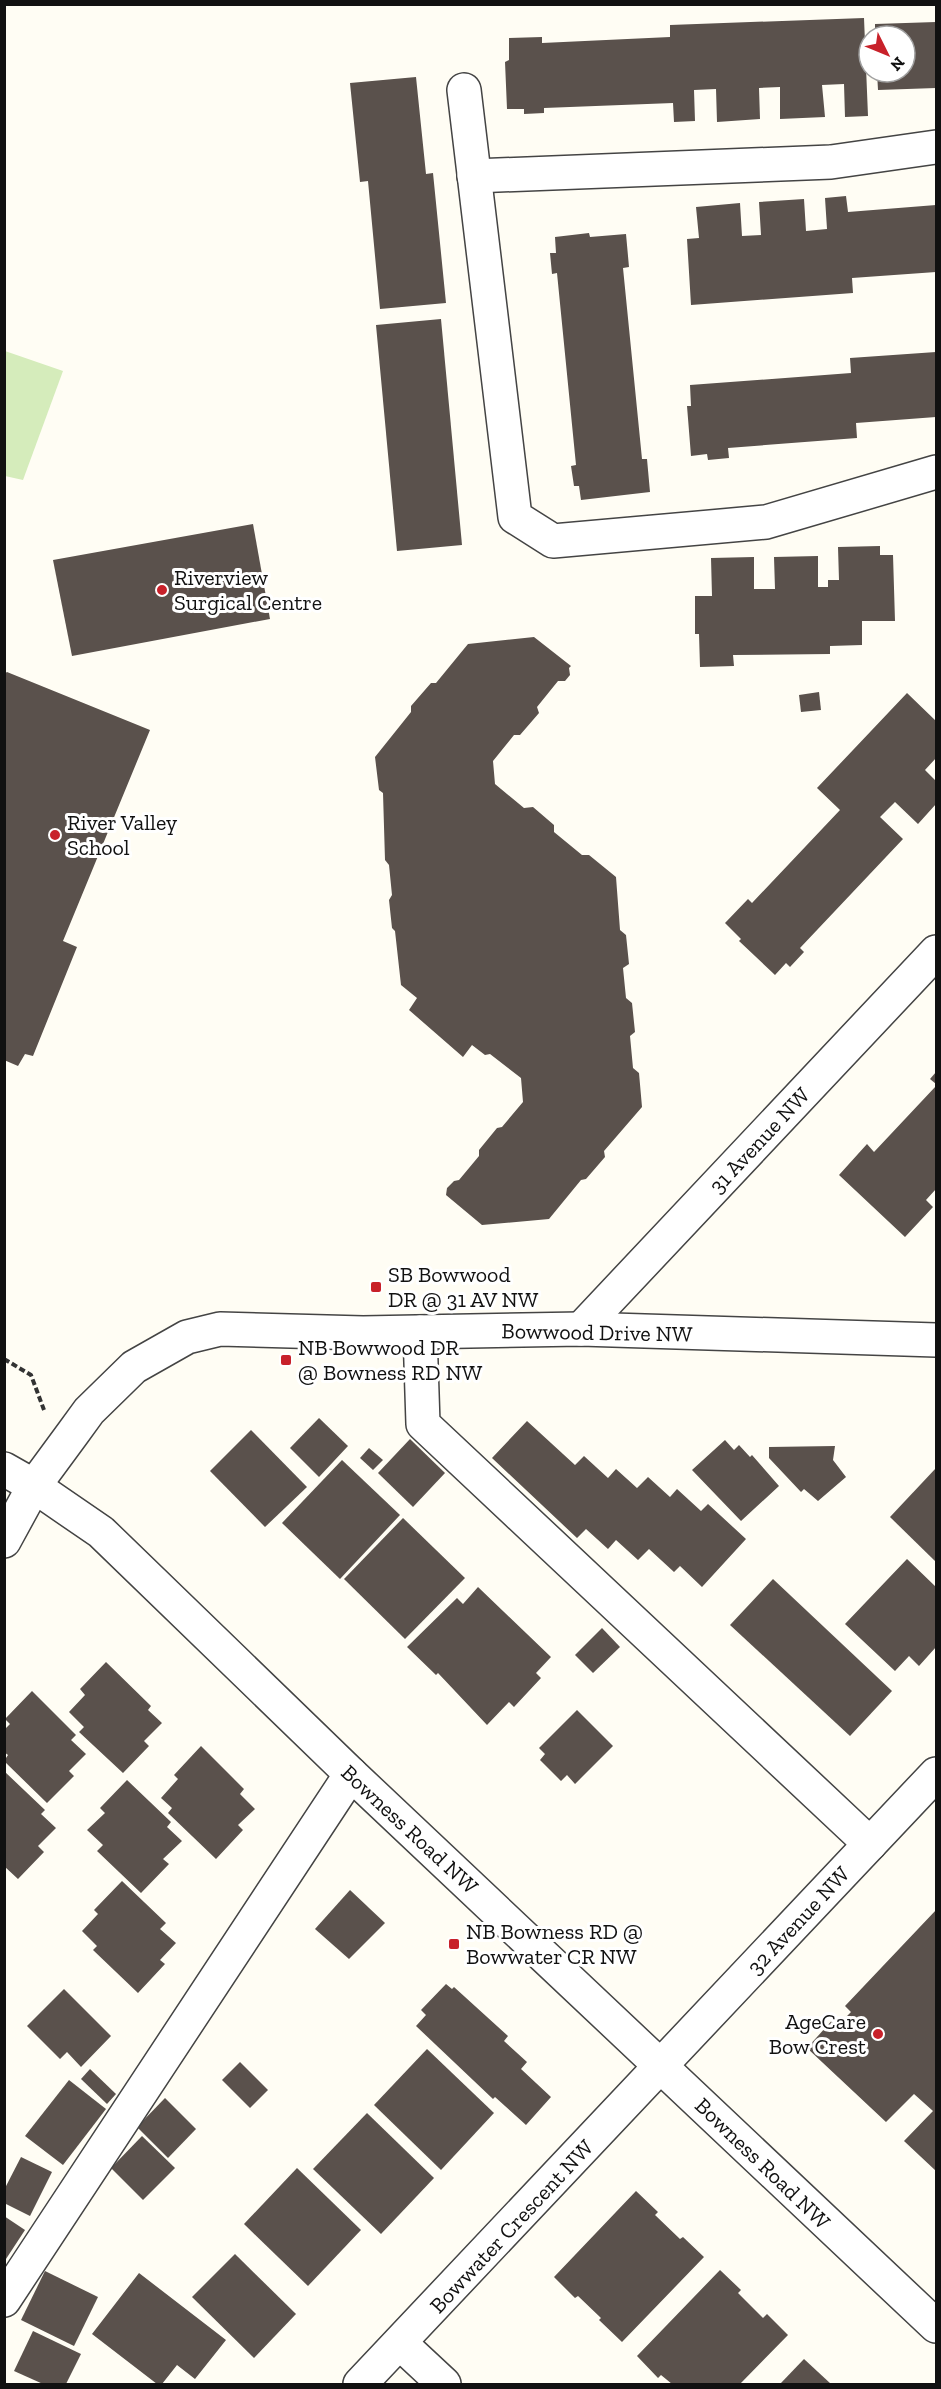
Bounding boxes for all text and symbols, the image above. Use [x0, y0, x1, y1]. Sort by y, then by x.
north arrow [857, 24, 917, 84]
text: N [887, 53, 909, 75]
place label: Riverview Surgical Centre [174, 564, 322, 616]
marker: Riverview Surgical Centre [155, 583, 169, 597]
place label: River Valley School [67, 809, 178, 861]
marker: River Valley School [48, 828, 62, 842]
street label: 31 Avenue NW [703, 1081, 816, 1199]
place label: SB Bowwood DR @ 31 AV NW [388, 1261, 539, 1313]
marker: SB Bowwood DR @ 31 AV NW [369, 1280, 383, 1294]
street label: Bowwood Drive NW [501, 1317, 693, 1348]
place label: NB Bowwood DR @ Bowness RD NW [298, 1334, 483, 1386]
marker: NB Bowwood DR @ Bowness RD NW [279, 1353, 293, 1367]
street label: Bowness Road NW [336, 1759, 484, 1900]
street label: 32 Avenue NW [741, 1860, 856, 1980]
place label: NB Bowness RD @ Bowwater CR NW [466, 1918, 643, 1970]
marker: NB Bowness RD @ Bowwater CR NW [447, 1937, 461, 1951]
place label: AgeCare Bow Crest [769, 2008, 867, 2060]
marker: AgeCare Bow Crest [871, 2027, 885, 2041]
street label: Bowness Road NW [689, 2092, 836, 2235]
street label: Bowwater Crescent NW [424, 2134, 599, 2319]

